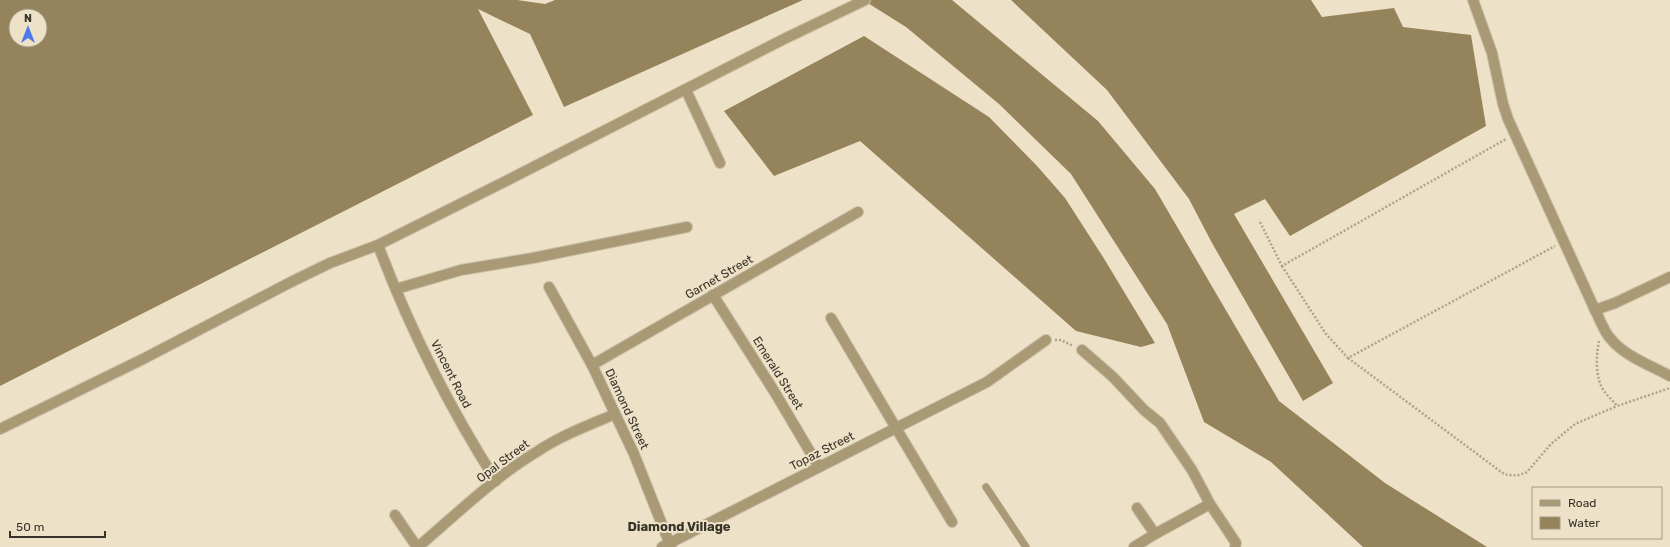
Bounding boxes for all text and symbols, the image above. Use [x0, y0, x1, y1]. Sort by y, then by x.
north arrow [8, 8, 48, 48]
text: N [24, 12, 32, 25]
street label: Garnet Street [683, 252, 756, 302]
street label: Emerald Street [750, 334, 806, 412]
street label: Vincent Road [428, 338, 474, 410]
street label: Diamond Street [602, 366, 652, 452]
street label: Topaz Street [788, 429, 857, 473]
street label: Opal Street [474, 436, 532, 485]
legend [1532, 487, 1662, 539]
text: Road [1568, 496, 1596, 510]
scale bar [10, 513, 105, 539]
text: Water [1568, 516, 1600, 530]
district label: Diamond Village [627, 519, 731, 534]
text: 50 m [16, 520, 44, 534]

